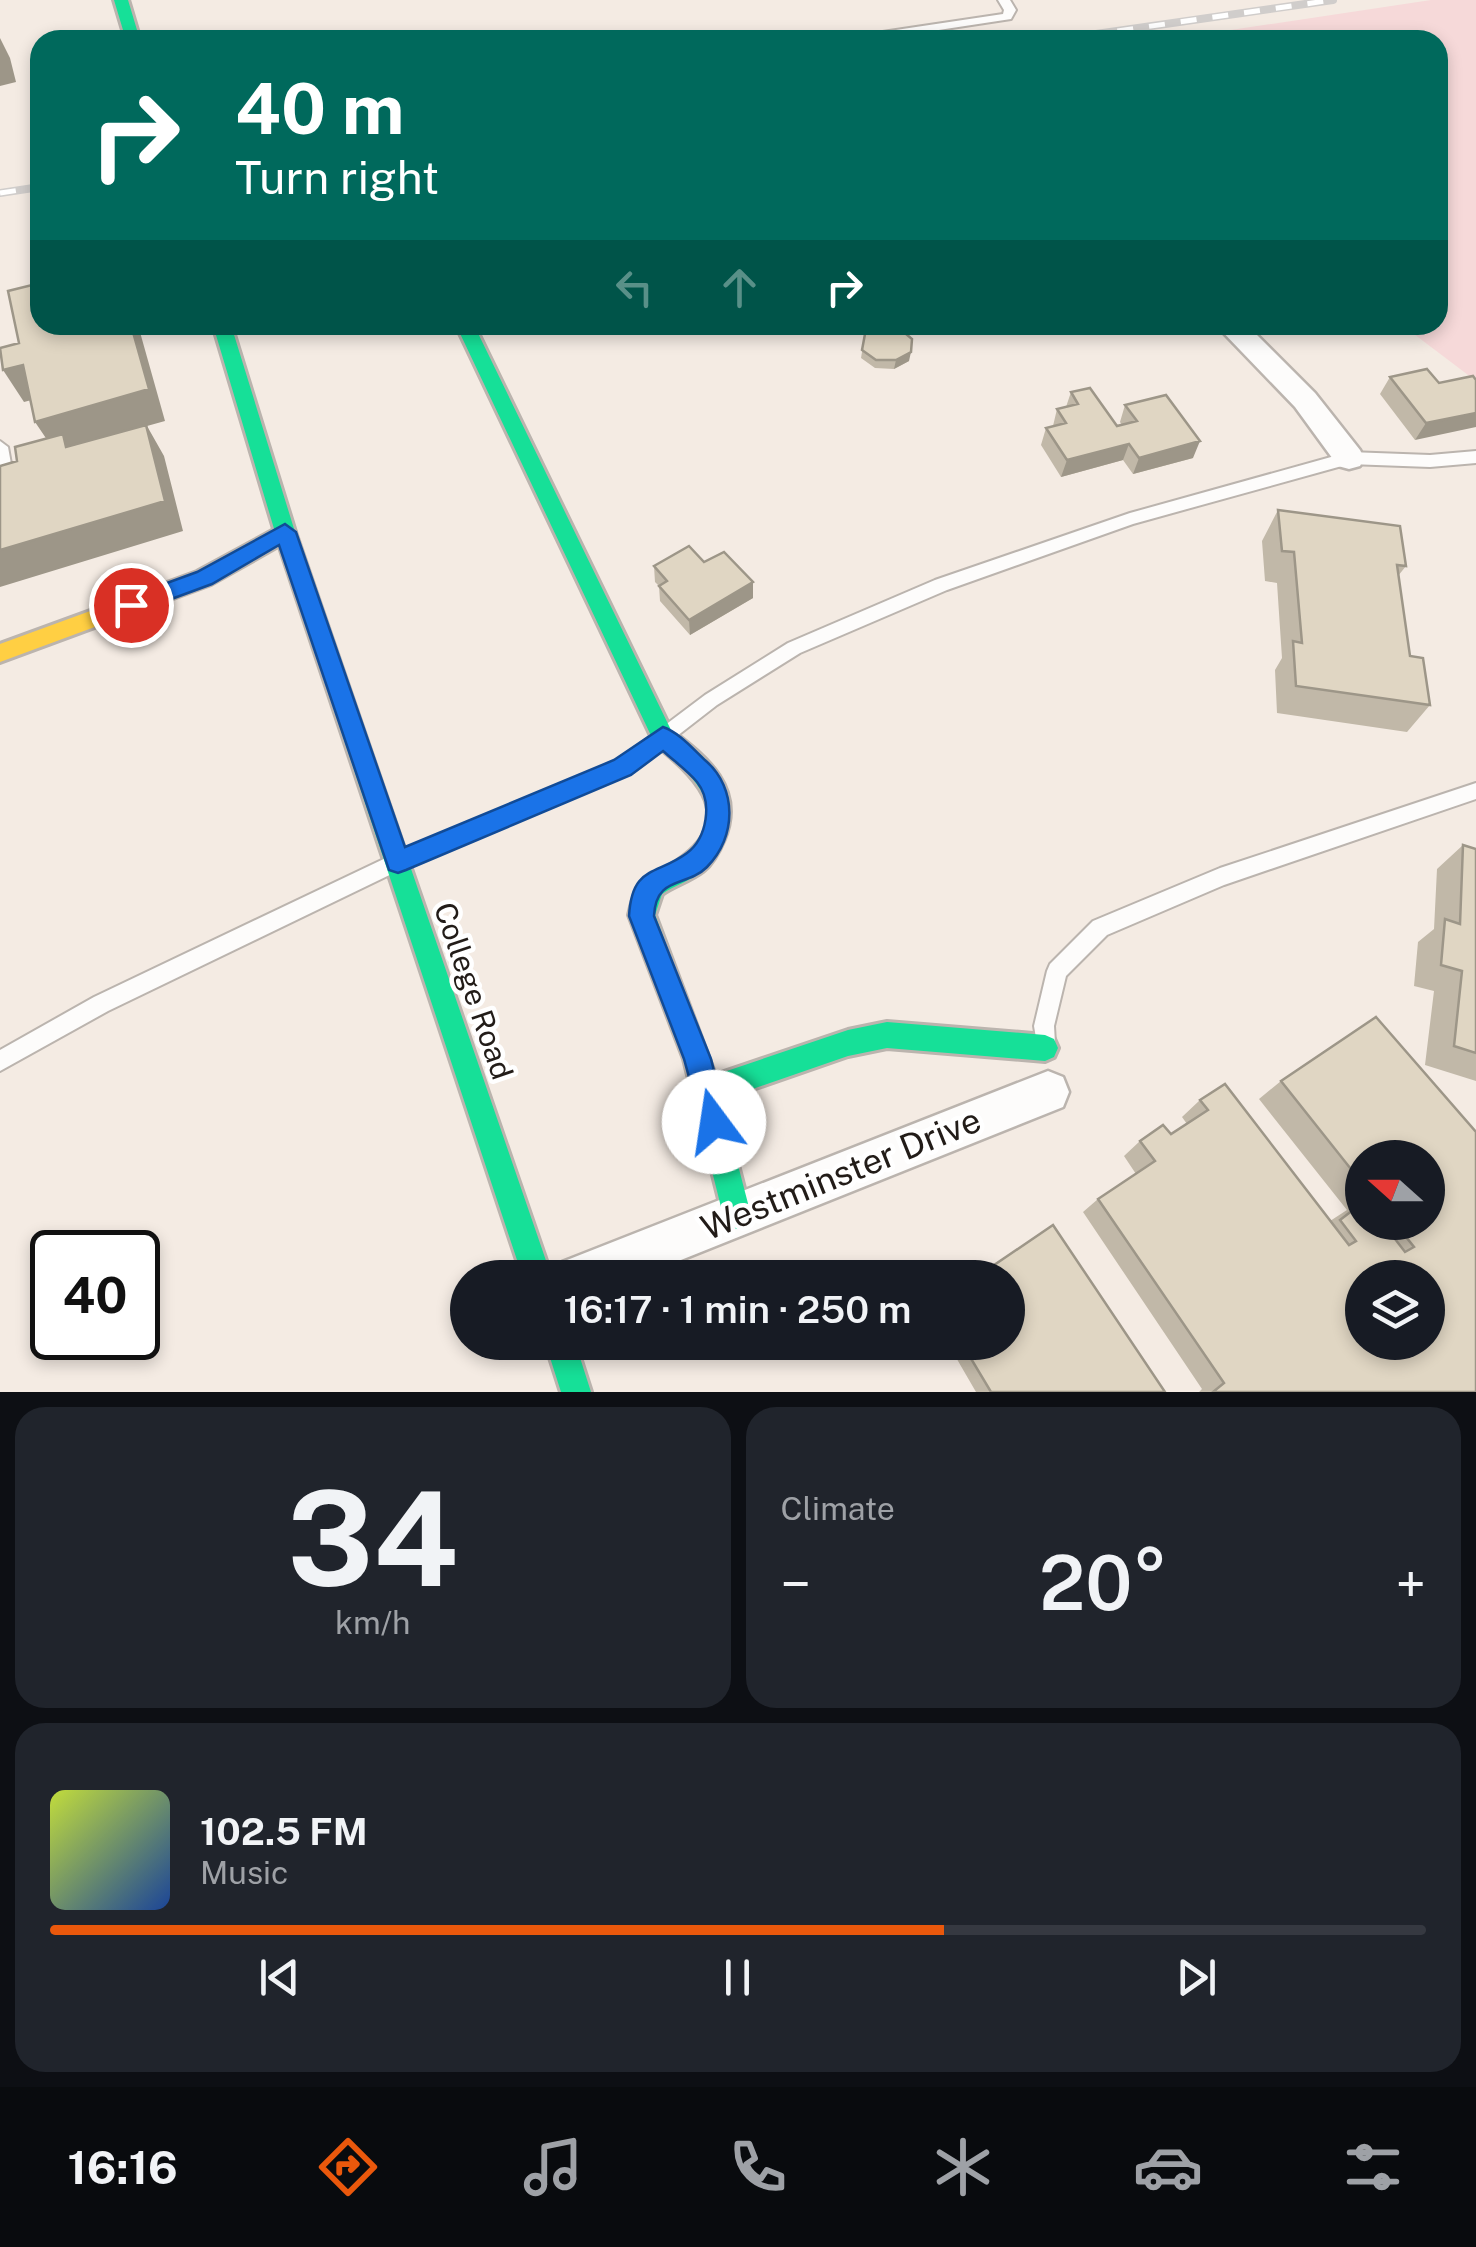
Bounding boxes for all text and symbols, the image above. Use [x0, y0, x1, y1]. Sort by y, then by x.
text: 40 m [235, 67, 405, 150]
icon: right [70, 70, 200, 200]
text: Turn right [235, 151, 439, 204]
icon: left [607, 260, 662, 315]
icon: ahead [712, 260, 767, 315]
icon: right [817, 260, 872, 315]
pin [89, 563, 174, 648]
icon: arrive [104, 578, 159, 633]
street label: College Road [427, 897, 521, 1084]
position arrow [662, 1070, 766, 1174]
street label: Westminster Drive [695, 1099, 987, 1248]
north arrow [1345, 1140, 1445, 1240]
map controls [1345, 1140, 1445, 1360]
speed limit sign: 40 [30, 1230, 160, 1360]
button: layers [1345, 1260, 1445, 1360]
text: 16:17 · 1 min · 250 m [563, 1287, 912, 1332]
text: 34 [287, 1463, 458, 1615]
text: Climate [781, 1490, 895, 1527]
text: 20° [1039, 1539, 1168, 1627]
text: − [781, 1552, 811, 1616]
text: + [1395, 1552, 1426, 1616]
text: km/h [335, 1604, 410, 1641]
text: 102.5 FM [200, 1809, 368, 1854]
text: Music [200, 1854, 288, 1891]
icon: previous [252, 1950, 307, 2005]
icon: pause [710, 1950, 765, 2005]
icon: next [1169, 1950, 1224, 2005]
icon: directions [313, 2132, 383, 2202]
icon: music [518, 2132, 588, 2202]
icon: phone [723, 2132, 793, 2202]
icon: climate [928, 2132, 998, 2202]
icon: car [1133, 2132, 1203, 2202]
icon: filters [1338, 2132, 1408, 2202]
text: 16:16 [68, 2141, 178, 2194]

